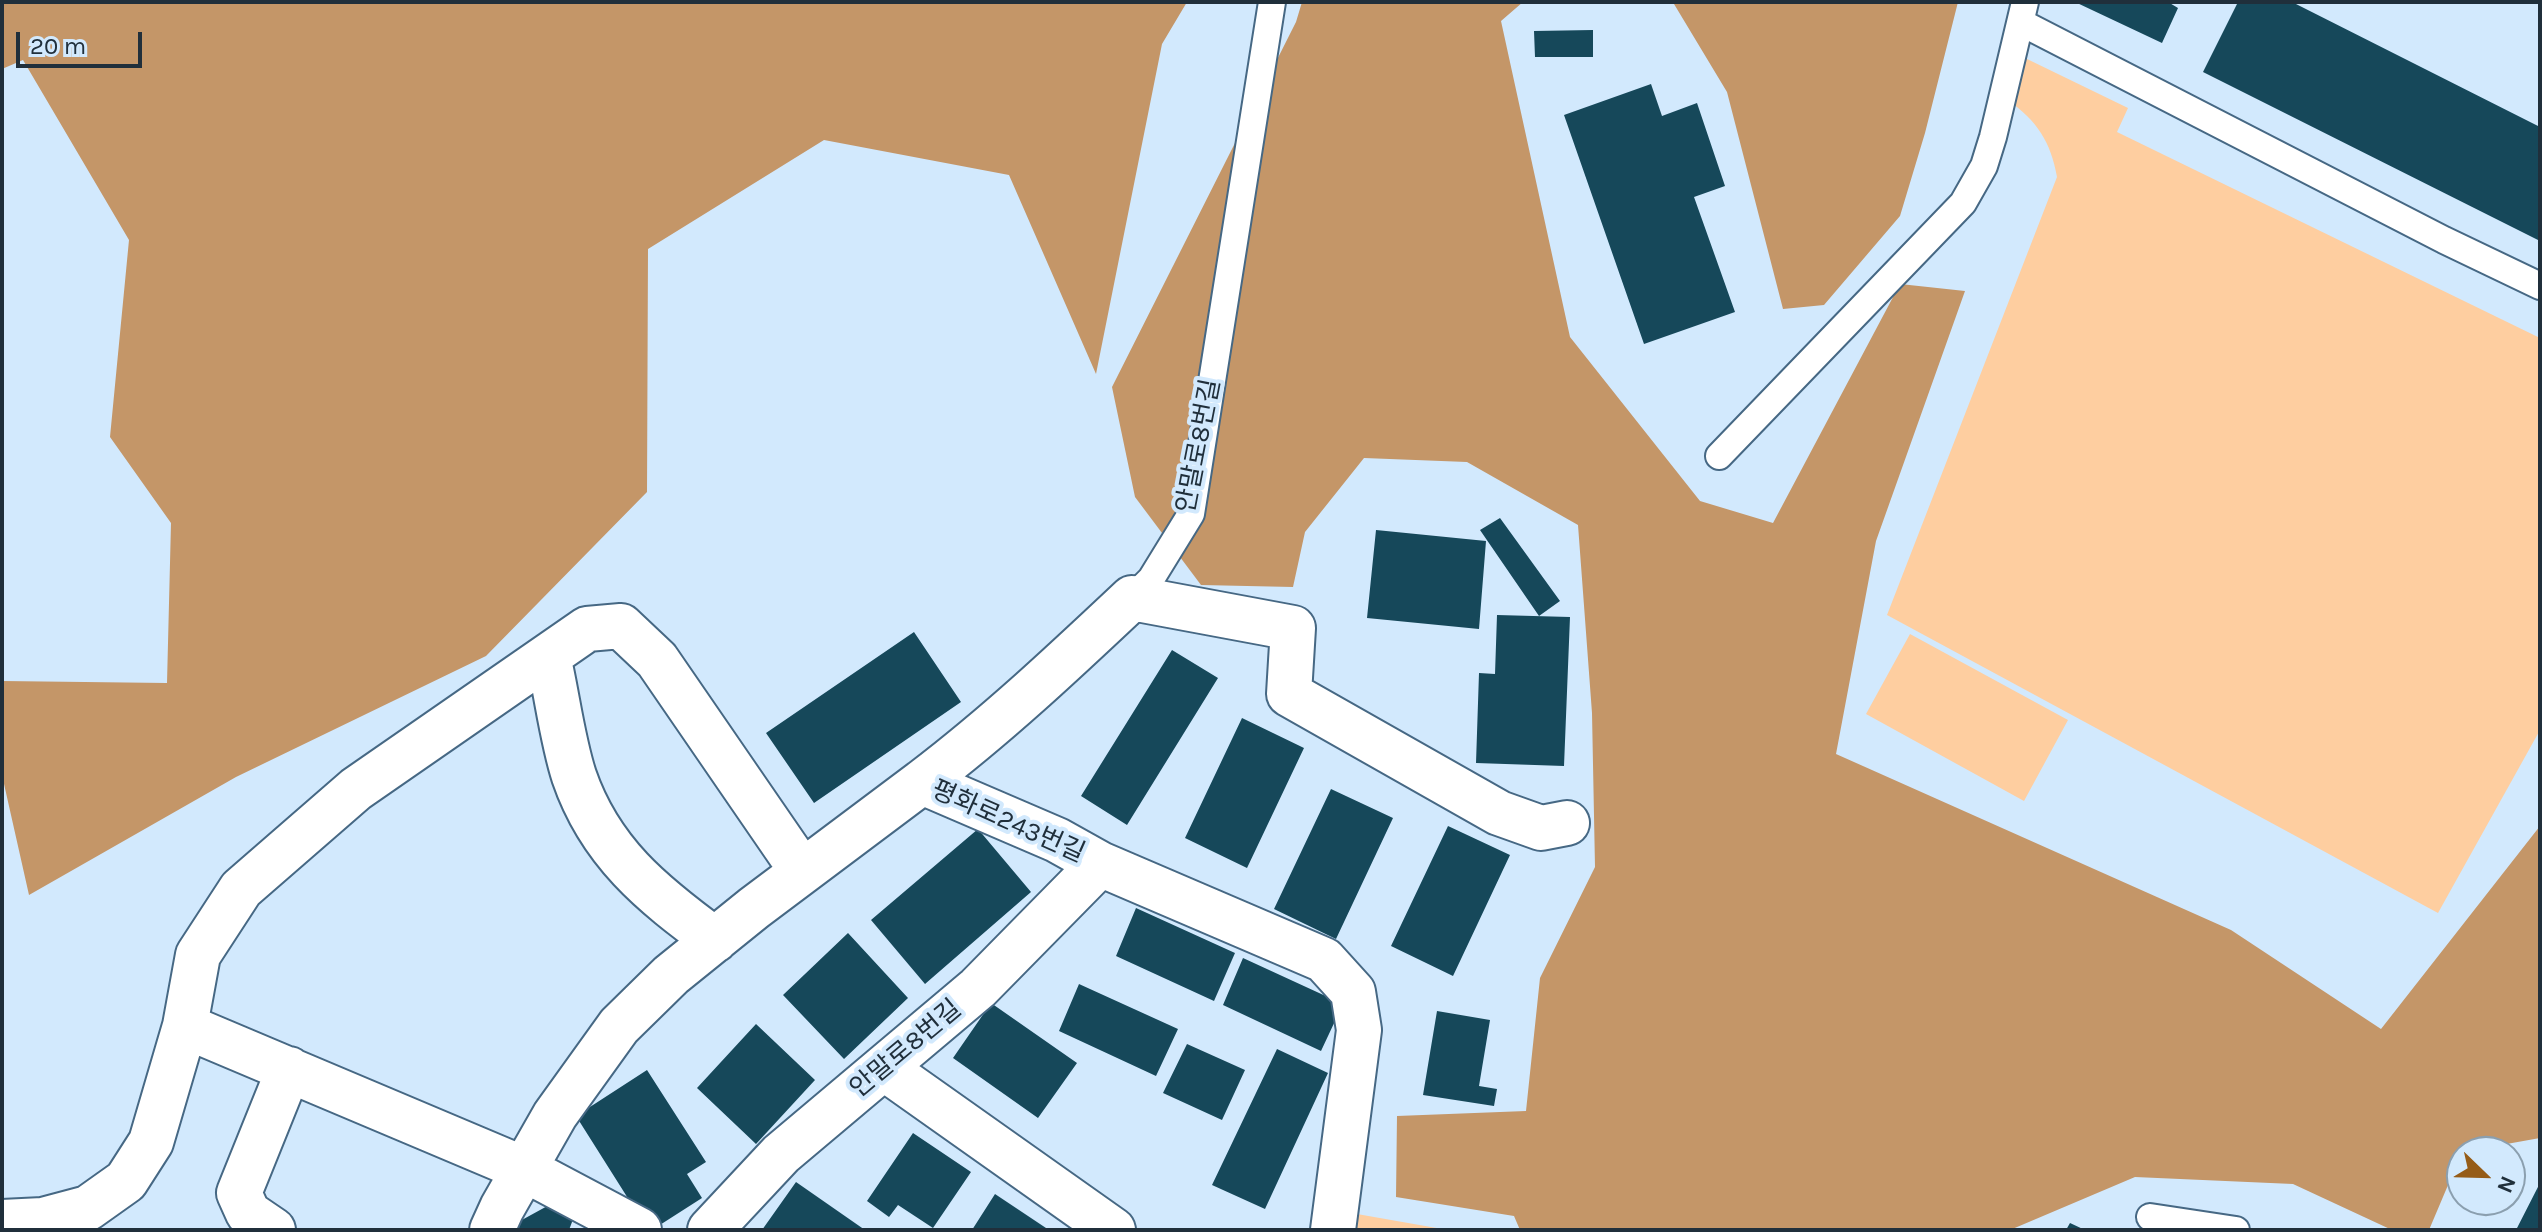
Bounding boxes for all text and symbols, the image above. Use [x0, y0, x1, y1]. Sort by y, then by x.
scale bar [20, 16, 146, 66]
text: 20 m [30, 32, 86, 60]
street label: 안말로8번길 [1171, 376, 1227, 516]
street label: 평화로243번길 [926, 774, 1090, 870]
street label: 안말로8번길 [844, 993, 968, 1105]
north arrow [2446, 1136, 2526, 1216]
text: N [2491, 1172, 2521, 1197]

